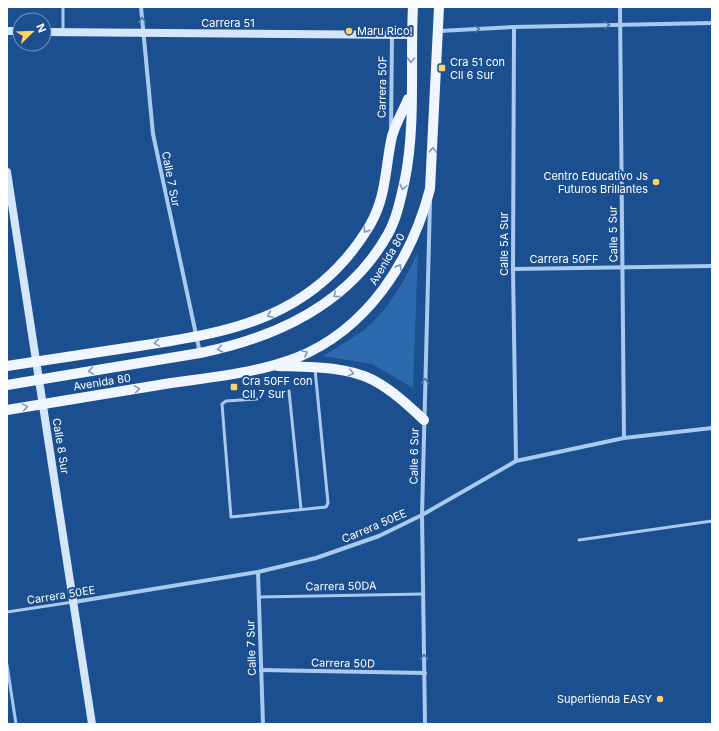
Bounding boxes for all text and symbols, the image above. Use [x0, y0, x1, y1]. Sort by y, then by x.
north arrow [12, 12, 52, 52]
street label: Carrera 51 [201, 16, 255, 30]
one-way arrow [137, 17, 146, 23]
text: N [33, 21, 49, 35]
one-way arrow [604, 21, 610, 29]
place label: Maru Rico! [357, 24, 413, 38]
one-way arrow [474, 25, 480, 33]
marker: Maru Rico! [344, 26, 354, 36]
place label: Cra 51 con Cll 6 Sur [450, 55, 505, 82]
street label: Carrera 50F [374, 56, 390, 118]
one-way arrow [407, 57, 415, 63]
marker: Cra 51 con Cll 6 Sur [437, 63, 447, 73]
one-way arrow [429, 147, 438, 154]
street label: Calle 7 Sur [159, 150, 183, 208]
place label: Centro Educativo Js Futuros Brillantes [543, 169, 648, 196]
marker: Centro Educativo Js Futuros Brillantes [651, 177, 661, 187]
one-way arrow [399, 183, 408, 190]
street label: Calle 5 Sur [606, 206, 620, 262]
street label: Calle 5A Sur [497, 212, 511, 276]
one-way arrow [364, 226, 371, 233]
street label: Avenida 80 [366, 230, 408, 288]
street label: Carrera 50FF [530, 252, 598, 266]
one-way arrow [394, 264, 402, 271]
one-way arrow [334, 290, 341, 297]
one-way arrow [267, 310, 275, 318]
one-way arrow [154, 338, 160, 347]
one-way arrow [216, 344, 223, 353]
one-way arrow [301, 350, 308, 358]
one-way arrow [88, 366, 95, 375]
one-way arrow [347, 368, 354, 377]
street label: Avenida 80 [72, 371, 132, 393]
place label: Cra 50FF con Cll 7 Sur [242, 374, 313, 401]
one-way arrow [421, 378, 430, 384]
marker: Cra 50FF con Cll 7 Sur [229, 382, 239, 392]
one-way arrow [134, 385, 140, 394]
one-way arrow [22, 403, 28, 412]
street label: Calle 8 Sur [50, 417, 72, 475]
street label: Calle 6 Sur [407, 428, 421, 484]
street label: Carrera 50EE [339, 506, 409, 546]
street label: Carrera 50DA [305, 578, 377, 594]
street label: Carrera 50EE [26, 583, 96, 607]
street label: Calle 7 Sur [243, 620, 259, 676]
one-way arrow [420, 654, 428, 660]
street label: Carrera 50D [311, 655, 375, 671]
place label: Supertienda EASY [557, 692, 653, 706]
marker: Supertienda EASY [655, 694, 665, 704]

